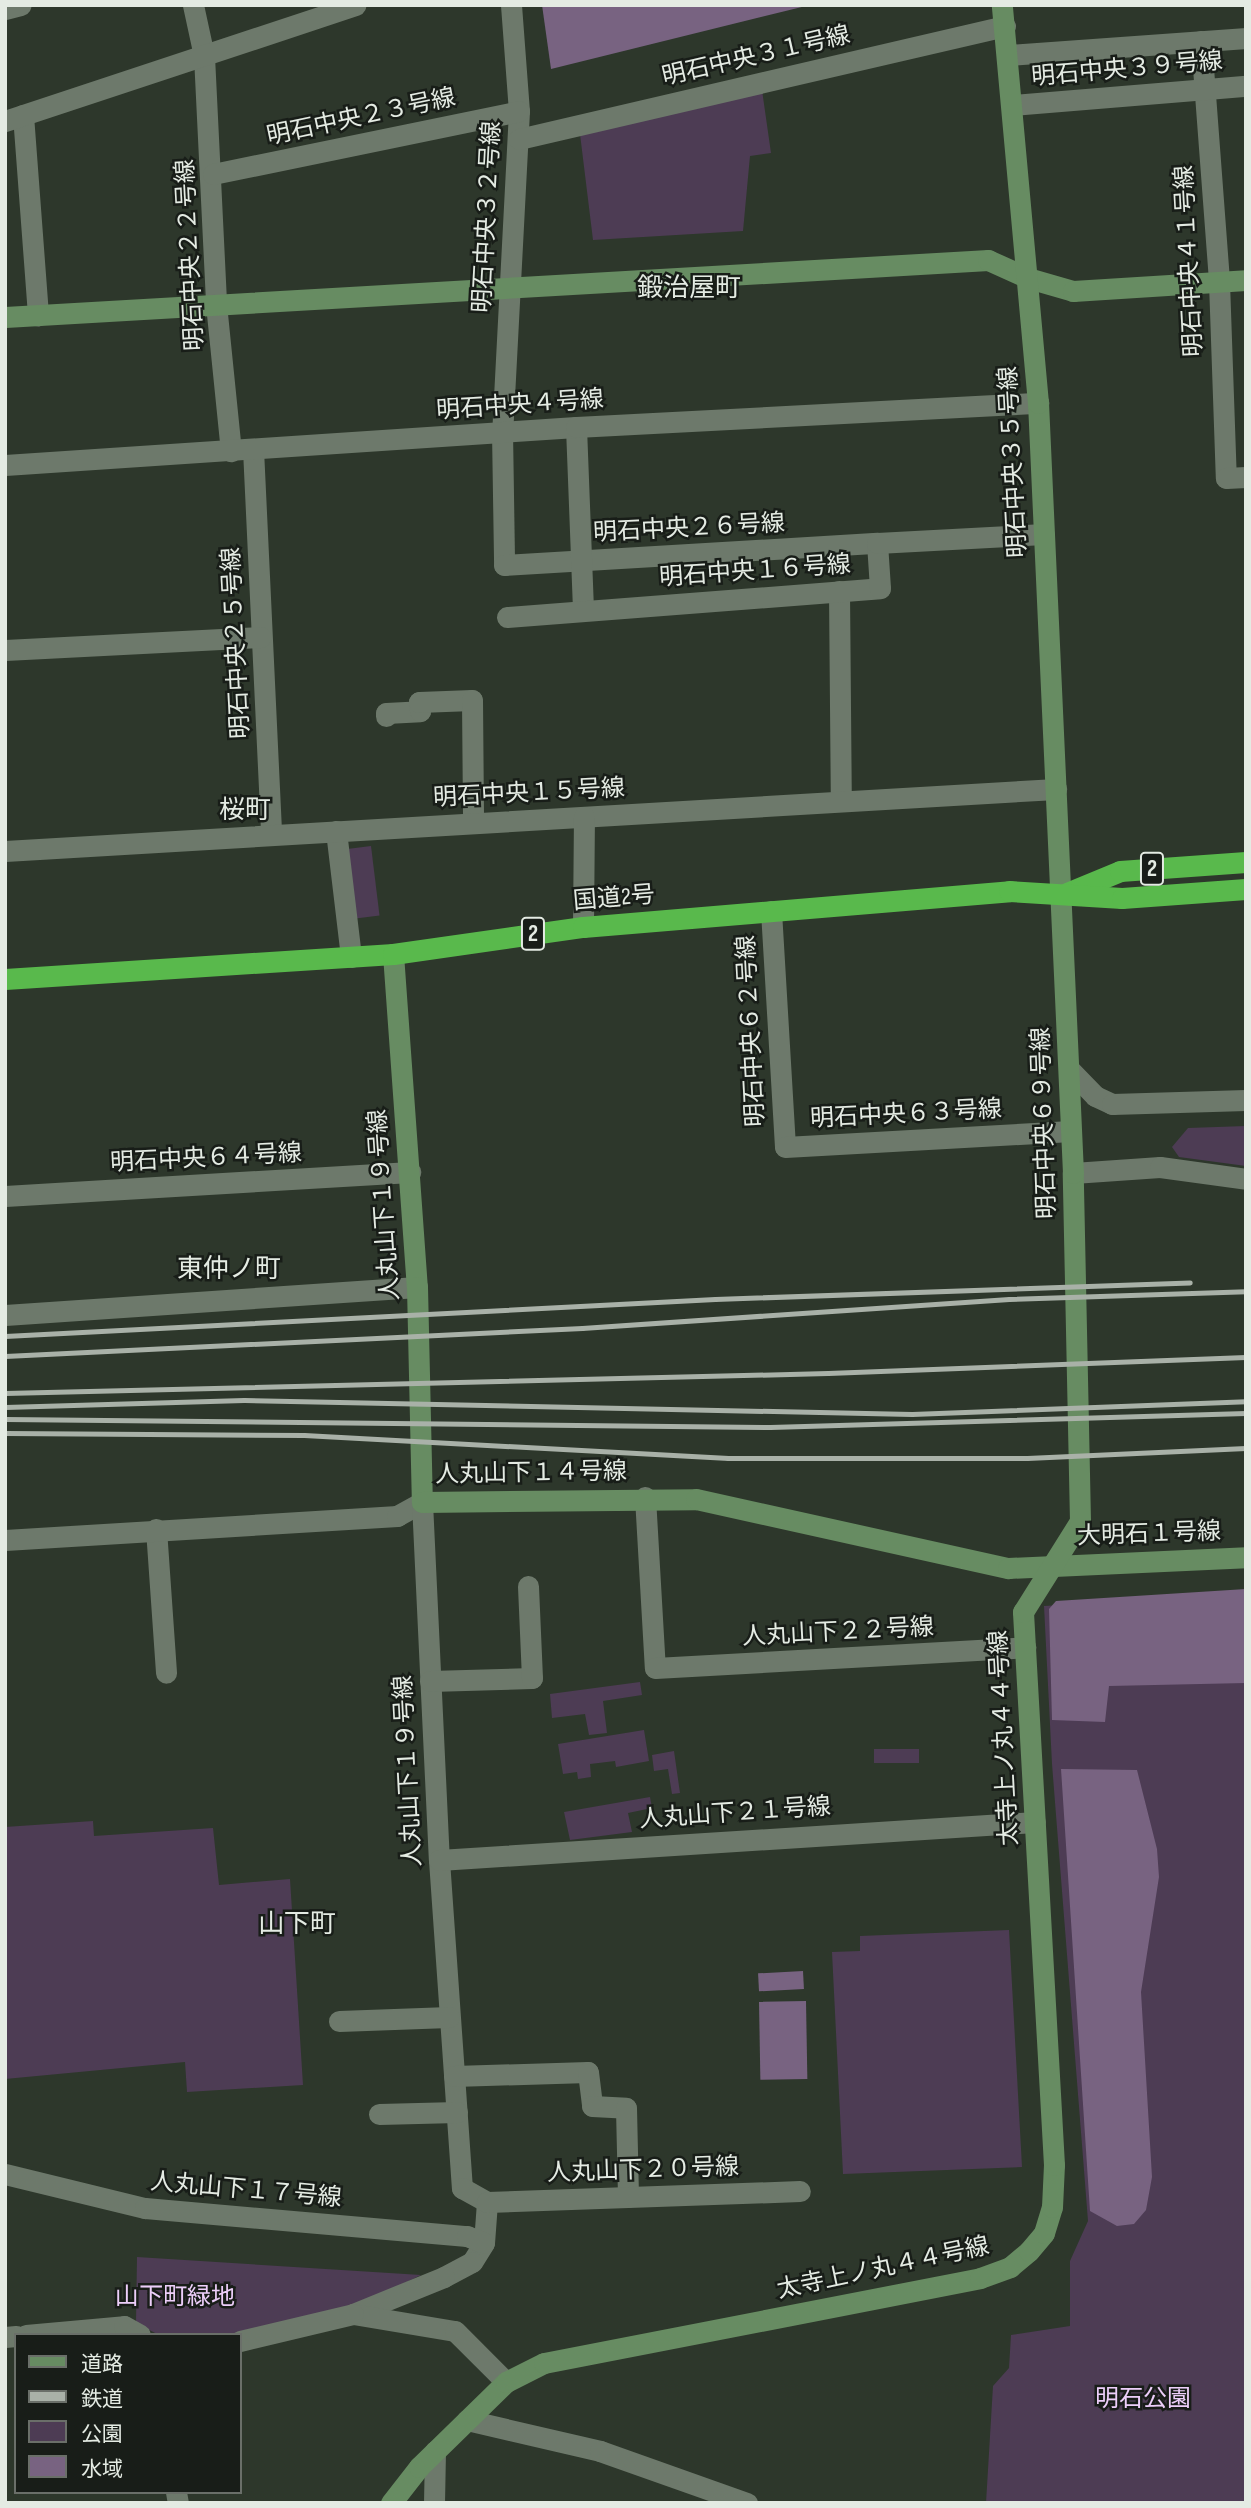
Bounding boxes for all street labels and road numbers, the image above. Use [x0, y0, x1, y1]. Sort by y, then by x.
street label: 明石中央３１号線 [659, 20, 853, 92]
street label: 明石中央３９号線 [1030, 46, 1224, 92]
street label: 明石中央２３号線 [264, 83, 458, 151]
street label: 明石中央３２号線 [468, 120, 506, 314]
street label: 明石中央２２号線 [171, 158, 209, 352]
street label: 明石中央４１号線 [1170, 164, 1208, 358]
street label: 明石中央３５号線 [994, 365, 1032, 559]
street label: 明石中央４号線 [435, 385, 605, 425]
street label: 明石中央２６号線 [592, 509, 786, 547]
street label: 明石中央２５号線 [217, 546, 255, 740]
street label: 明石中央１６号線 [658, 550, 852, 592]
street label: 明石中央１５号線 [432, 774, 626, 812]
road number: 2 [1140, 849, 1164, 888]
street label: 国道2号 [572, 880, 656, 916]
road number: 2 [521, 914, 545, 953]
street label: 明石中央６２号線 [732, 934, 770, 1128]
street label: 明石中央６９号線 [1026, 1027, 1062, 1219]
street label: 明石中央６３号線 [809, 1095, 1003, 1133]
street label: 人丸山下１９号線 [363, 1108, 405, 1302]
street label: 明石中央６４号線 [109, 1139, 303, 1177]
street label: 人丸山下１４号線 [435, 1457, 627, 1489]
street label: 大明石１号線 [1077, 1517, 1221, 1551]
street label: 人丸山下２２号線 [741, 1613, 935, 1651]
street label: 太寺上ノ丸４４号線 [984, 1629, 1024, 1847]
street label: 人丸山下１９号線 [389, 1674, 427, 1868]
street label: 人丸山下２１号線 [638, 1792, 832, 1834]
street label: 人丸山下２０号線 [547, 2152, 739, 2188]
street label: 人丸山下１７号線 [149, 2167, 343, 2213]
street label: 太寺上ノ丸４４号線 [774, 2231, 992, 2305]

